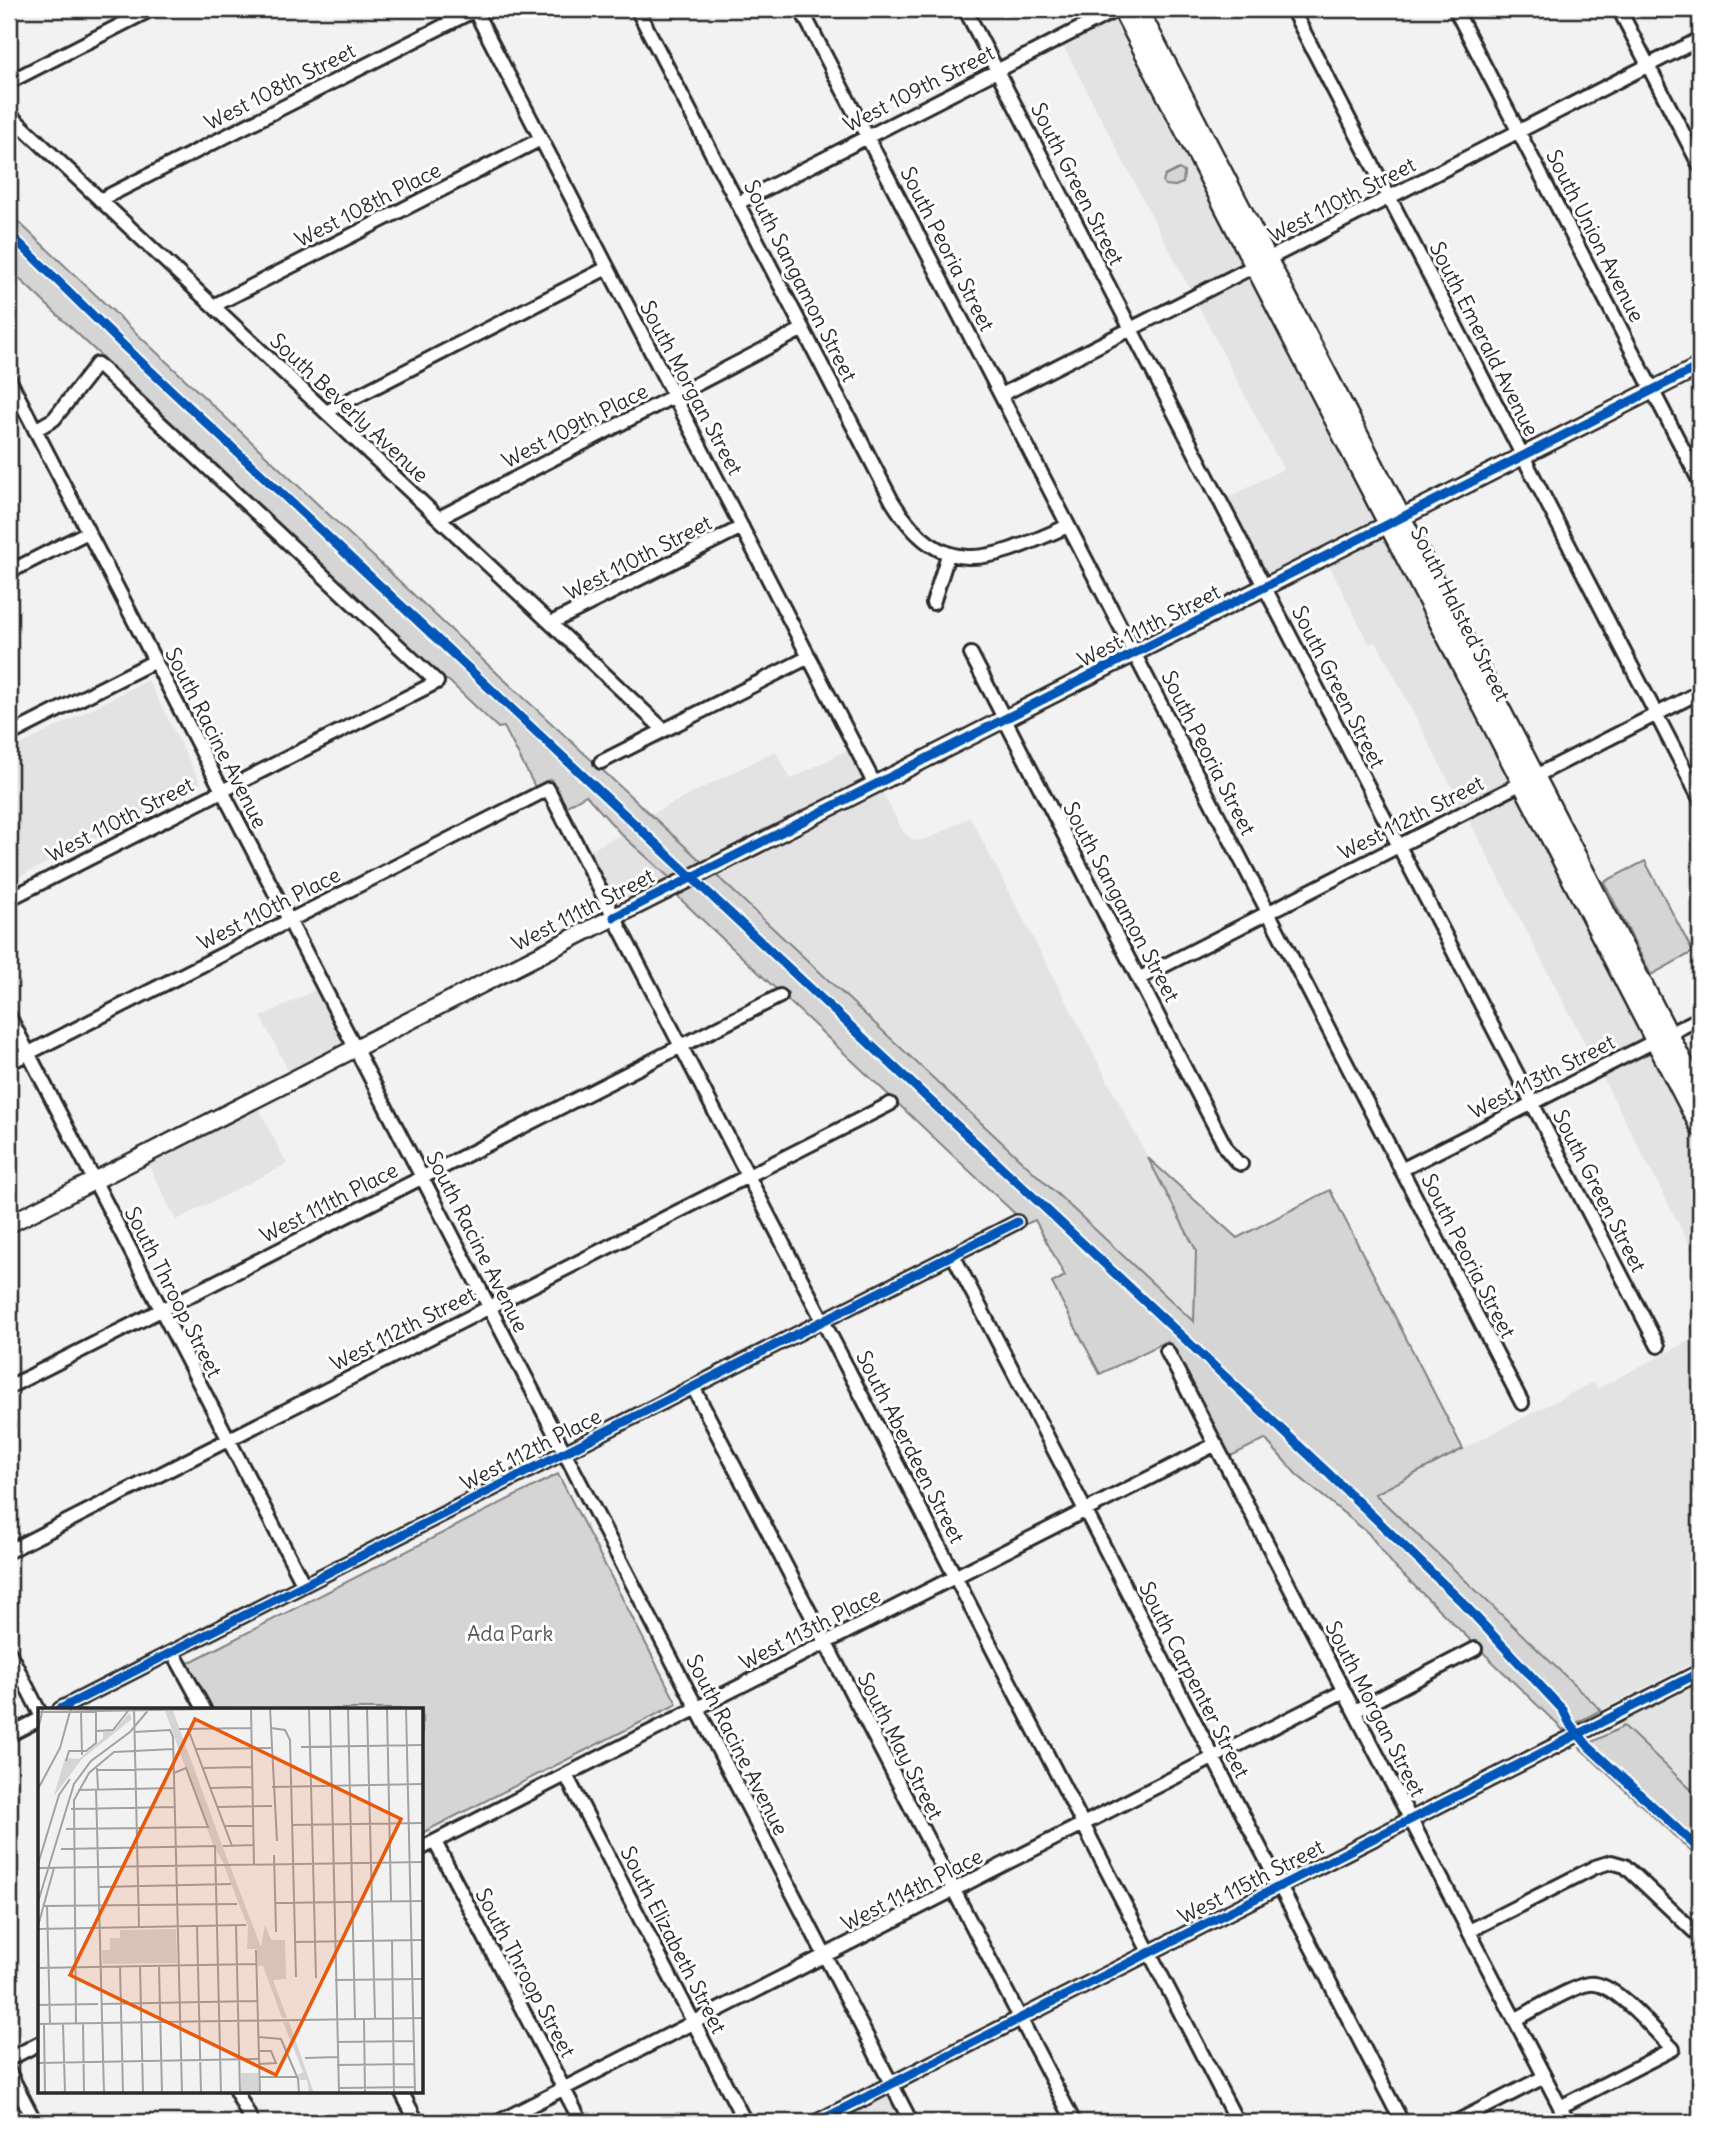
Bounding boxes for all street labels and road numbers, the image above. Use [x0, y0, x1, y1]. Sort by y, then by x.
street label: West 108th Street [200, 37, 360, 136]
street label: West 109th Street [839, 39, 999, 138]
street label: South Green Street [1025, 98, 1130, 270]
street label: South Union Avenue [1540, 145, 1651, 327]
street label: West 110th Street [1263, 151, 1420, 248]
street label: West 108th Place [290, 156, 445, 253]
street label: South Peoria Street [894, 162, 1001, 336]
street label: South Sangamon Street [738, 175, 863, 386]
street label: South Emerald Avenue [1424, 237, 1545, 441]
street label: South Morgan Street [634, 296, 749, 480]
street label: South Beverly Avenue [264, 327, 434, 488]
street label: West 109th Place [497, 377, 652, 474]
street label: West 110th Street [559, 509, 716, 606]
street label: South Halsted Street [1405, 522, 1516, 706]
street label: West 111th Street [1073, 578, 1225, 673]
street label: South Green Street [1286, 601, 1391, 773]
street label: South Racine Avenue [159, 643, 274, 833]
street label: South Peoria Street [1155, 666, 1262, 840]
street label: West 112th Street [1334, 769, 1488, 866]
street label: West 110th Street [41, 771, 198, 868]
street label: South Sangamon Street [1057, 797, 1186, 1007]
street label: West 110th Place [193, 861, 345, 956]
street label: West 111th Street [507, 862, 659, 957]
street label: West 113th Street [1464, 1028, 1619, 1125]
street label: South Green Street [1547, 1105, 1652, 1277]
street label: South Racine Avenue [420, 1147, 535, 1337]
street label: West 111th Place [255, 1156, 402, 1249]
street label: South Peoria Street [1415, 1169, 1522, 1343]
street label: South Throop Street [119, 1202, 228, 1382]
street label: West 112th Street [326, 1280, 480, 1377]
street label: South Aberdeen Street [850, 1346, 971, 1548]
street label: West 112th Place [456, 1402, 606, 1497]
street label: South Carpenter Street [1133, 1577, 1256, 1783]
street label: West 113th Place [735, 1581, 885, 1676]
street label: South Morgan Street [1319, 1616, 1431, 1801]
street label: South Racine Avenue [680, 1650, 795, 1840]
street label: South May Street [852, 1668, 949, 1824]
street label: West 115th Street [1173, 1833, 1328, 1930]
street label: South Elizabeth Street [614, 1842, 732, 2038]
street label: West 114th Place [837, 1842, 987, 1937]
street label: South Throop Street [469, 1883, 582, 2062]

